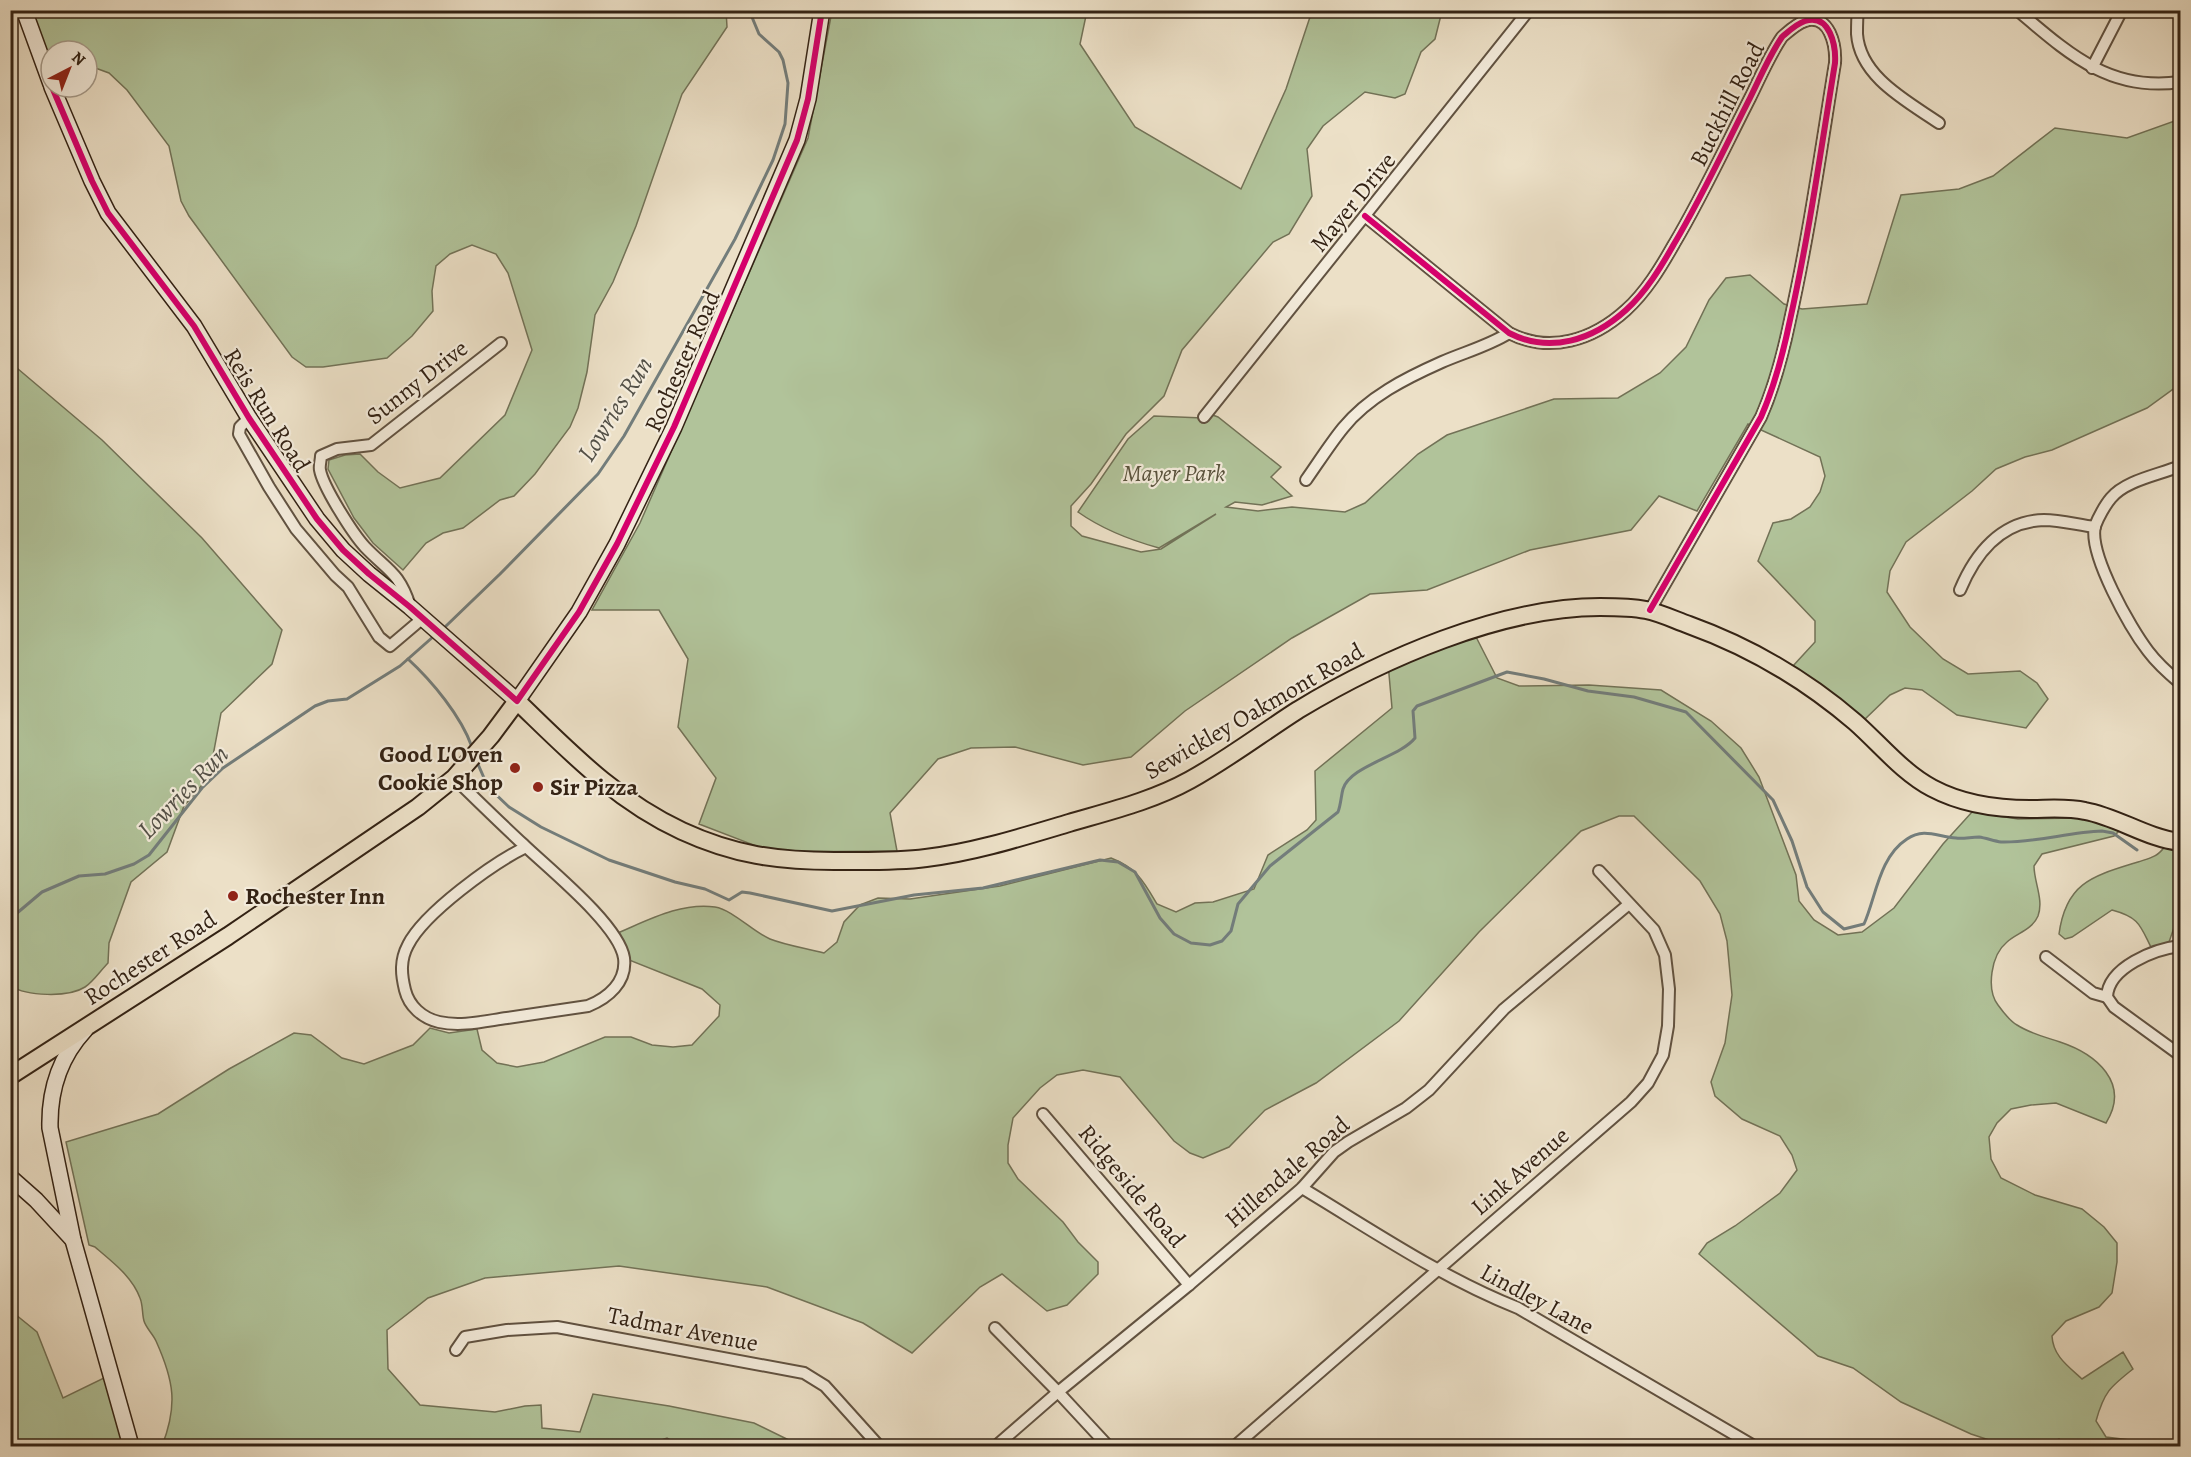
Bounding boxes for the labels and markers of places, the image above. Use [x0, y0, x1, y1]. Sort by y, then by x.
place label: Good L'Oven Cookie Shop [378, 738, 503, 798]
marker: Good L'Oven Cookie Shop [508, 761, 522, 775]
place label: Sir Pizza [550, 771, 639, 803]
marker: Sir Pizza [531, 780, 545, 794]
place label: Rochester Inn [245, 880, 385, 912]
marker: Rochester Inn [226, 889, 240, 903]

